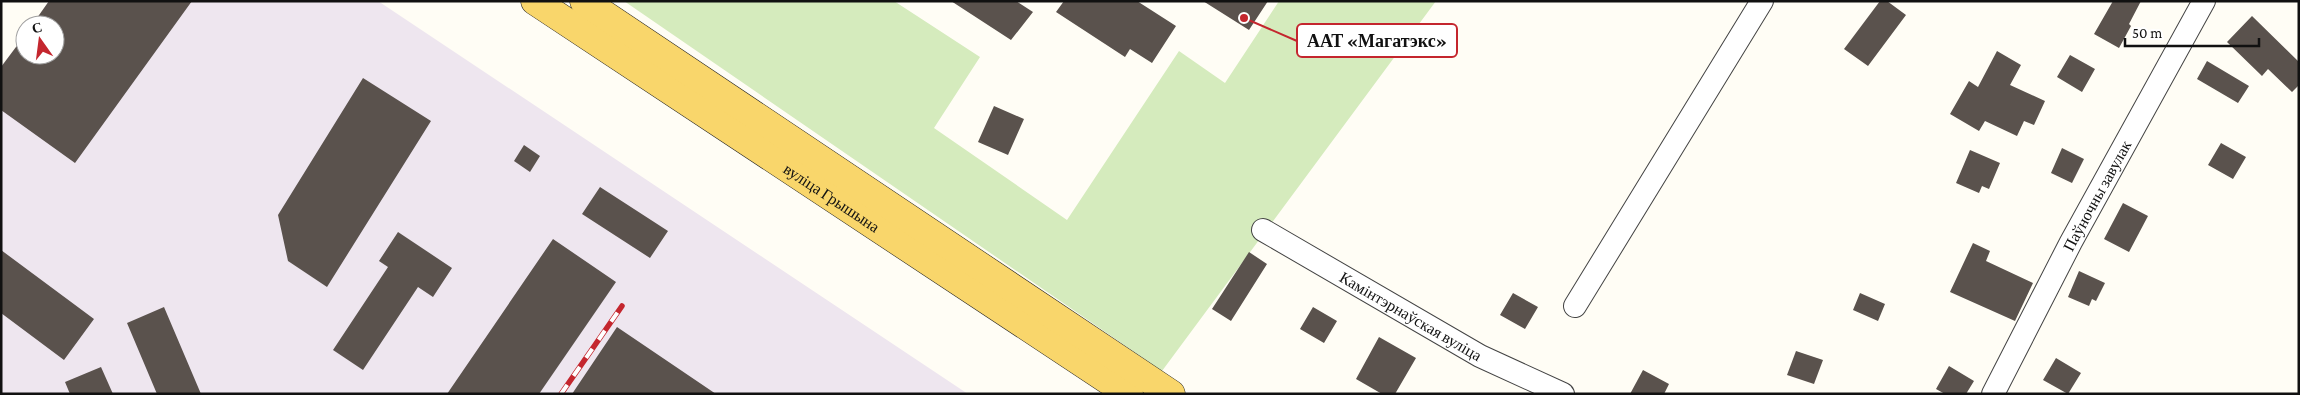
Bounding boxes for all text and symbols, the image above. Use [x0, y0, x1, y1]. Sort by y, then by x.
north arrow [15, 15, 65, 65]
scale bar [2125, 15, 2259, 47]
text: С [30, 18, 44, 36]
callout: ААТ «Магатэкс» [1297, 24, 1457, 57]
text: 50 m [2132, 25, 2162, 41]
text: ААТ «Магатэкс» [1307, 31, 1447, 51]
street label: Паўночны завулак [2059, 137, 2134, 254]
street label: вуліца Грышына [781, 160, 883, 235]
street label: Камінтэрнаўская вуліца [1337, 268, 1485, 364]

